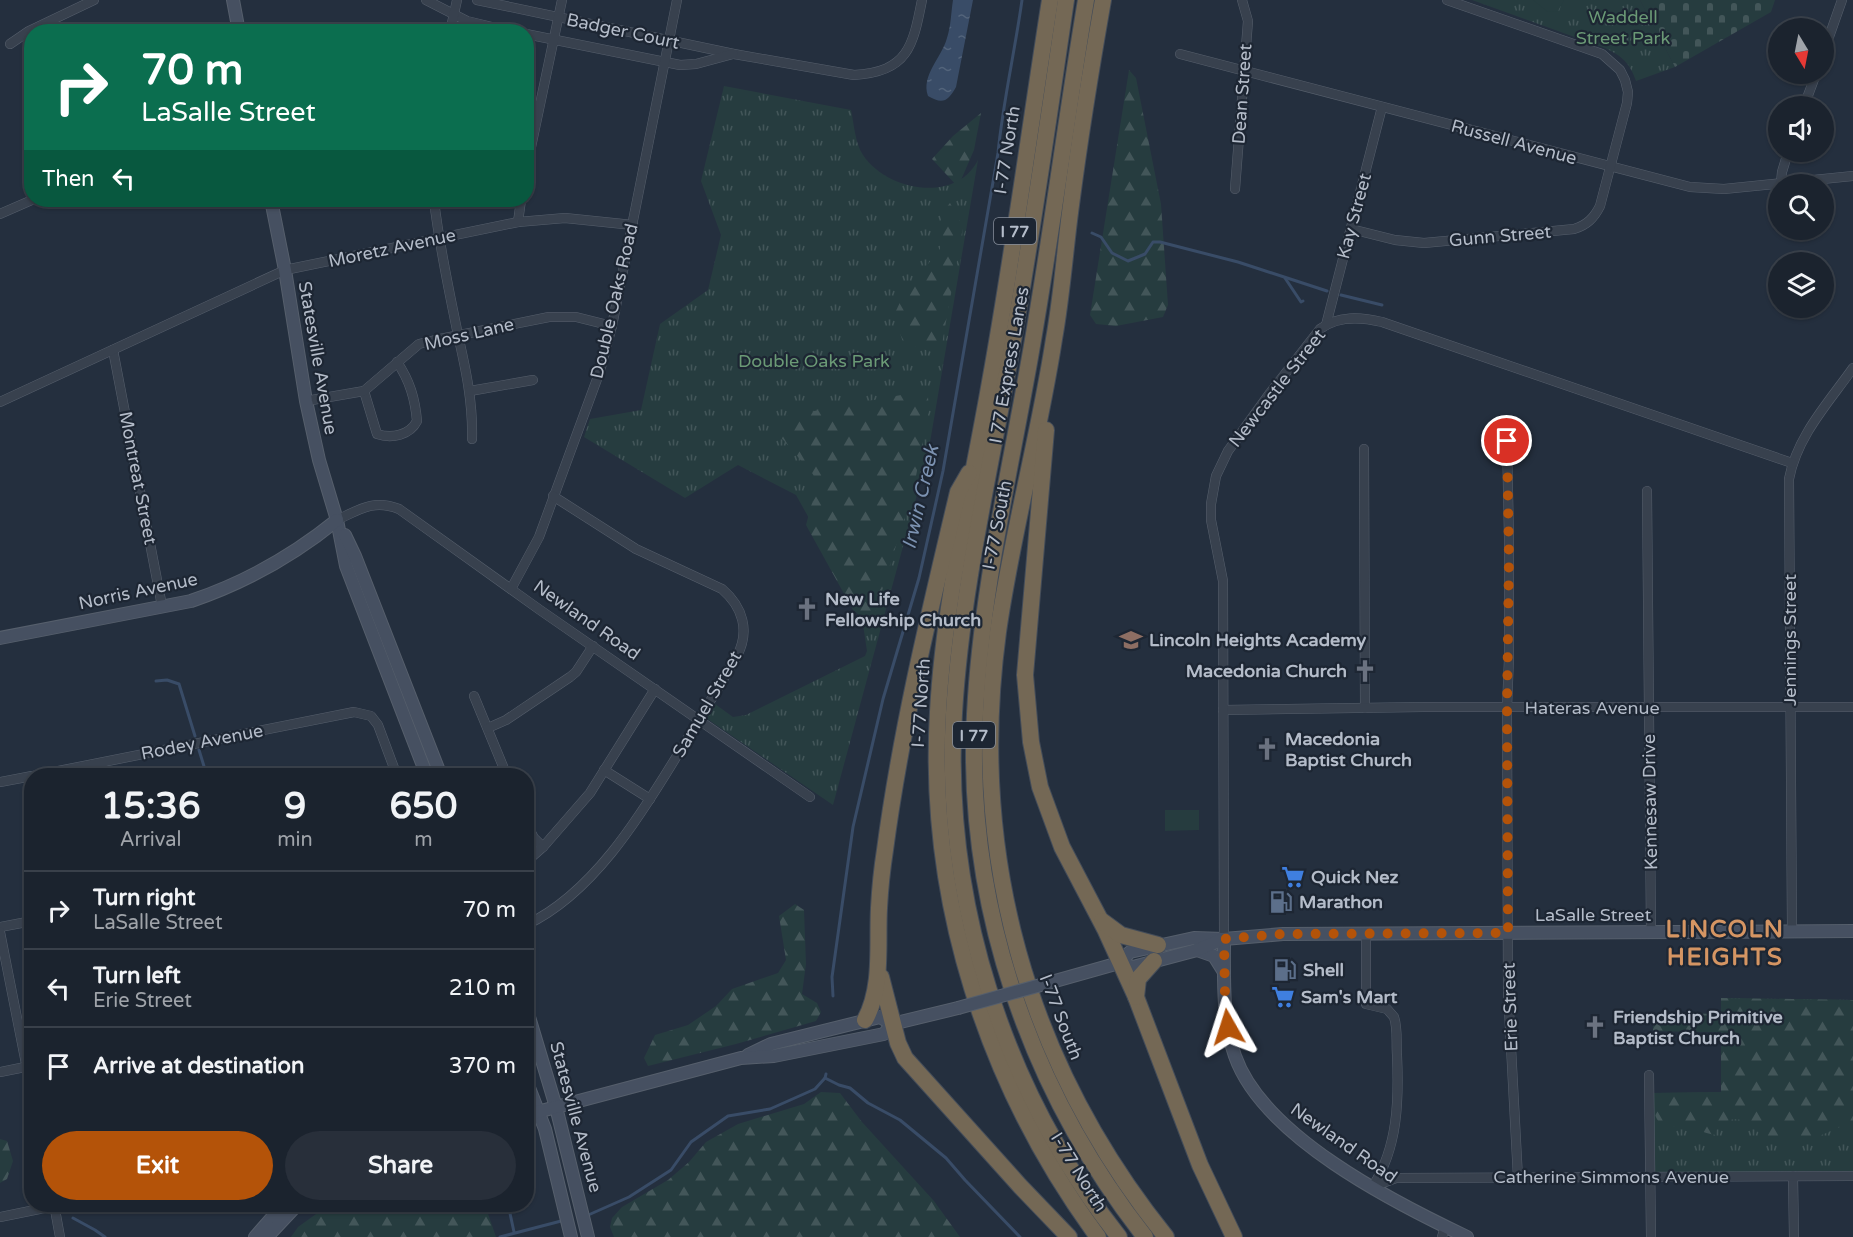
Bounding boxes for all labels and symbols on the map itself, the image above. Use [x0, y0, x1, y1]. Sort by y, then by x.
park label: Waddell Street Park [1576, 6, 1670, 49]
street label: Badger Court [564, 8, 682, 54]
north arrow [1768, 18, 1834, 84]
street label: Dean Street [1228, 43, 1256, 145]
street label: I-77 North [989, 104, 1025, 196]
street label: Russell Avenue [1449, 115, 1579, 169]
street label: Kay Street [1332, 171, 1376, 261]
road number: I 77 [994, 218, 1036, 244]
street label: Double Oaks Road [585, 221, 643, 381]
street label: Gunn Street [1448, 221, 1552, 251]
street label: Moretz Avenue [326, 224, 458, 272]
street label: Statesville Avenue [294, 280, 342, 436]
street label: I 77 Express Lanes [984, 285, 1034, 445]
street label: Moss Lane [422, 313, 516, 355]
street label: Newcastle Street [1224, 324, 1330, 452]
park label: Double Oaks Park [738, 350, 890, 372]
street label: Montreat Street [114, 409, 162, 547]
pin [1481, 415, 1532, 466]
water label: Irwin Creek [897, 441, 945, 552]
street label: I-77 South [978, 479, 1016, 571]
street label: Norris Avenue [76, 568, 200, 614]
street label: Jennings Street [1779, 574, 1801, 706]
street label: Newland Road [529, 575, 645, 665]
place label: New Life Fellowship Church [825, 588, 981, 631]
church icon: New Life Fellowship Church [794, 596, 820, 622]
school or university icon: Lincoln Heights Academy [1118, 627, 1144, 653]
place label: Lincoln Heights Academy [1149, 629, 1367, 651]
street label: Samuel Street [668, 647, 746, 761]
street label: I-77 North [907, 658, 935, 748]
church icon: Macedonia Church [1352, 658, 1378, 684]
place label: Macedonia Church [1186, 660, 1347, 682]
street label: Hateras Avenue [1524, 697, 1660, 719]
street label: Rodey Avenue [139, 719, 265, 765]
road number: I 77 [953, 722, 995, 748]
place label: Macedonia Baptist Church [1285, 728, 1412, 771]
street label: Kennesaw Drive [1638, 734, 1662, 870]
church icon: Macedonia Baptist Church [1254, 736, 1280, 762]
supermarket icon: Quick Nez [1280, 864, 1306, 890]
place label: Quick Nez [1311, 866, 1398, 888]
fuel station icon: Marathon [1268, 889, 1294, 915]
place label: Marathon [1299, 891, 1383, 913]
street label: LaSalle Street [1535, 904, 1651, 926]
district label: LINCOLN HEIGHTS [1665, 915, 1785, 972]
fuel station icon: Shell [1272, 957, 1298, 983]
place label: Shell [1303, 959, 1344, 981]
street label: Erie Street [1497, 962, 1523, 1052]
street label: I-77 South [1035, 971, 1087, 1063]
supermarket icon: Sam's Mart [1270, 984, 1296, 1010]
place label: Sam's Mart [1301, 986, 1397, 1008]
position arrow [1196, 995, 1260, 1059]
place label: Friendship Primitive Baptist Church [1613, 1006, 1783, 1049]
church icon: Friendship Primitive Baptist Church [1582, 1014, 1608, 1040]
street label: Statesville Avenue [545, 1039, 607, 1195]
street label: Newland Road [1286, 1098, 1402, 1188]
street label: I-77 North [1046, 1128, 1112, 1216]
street label: Catherine Simmons Avenue [1493, 1166, 1729, 1188]

